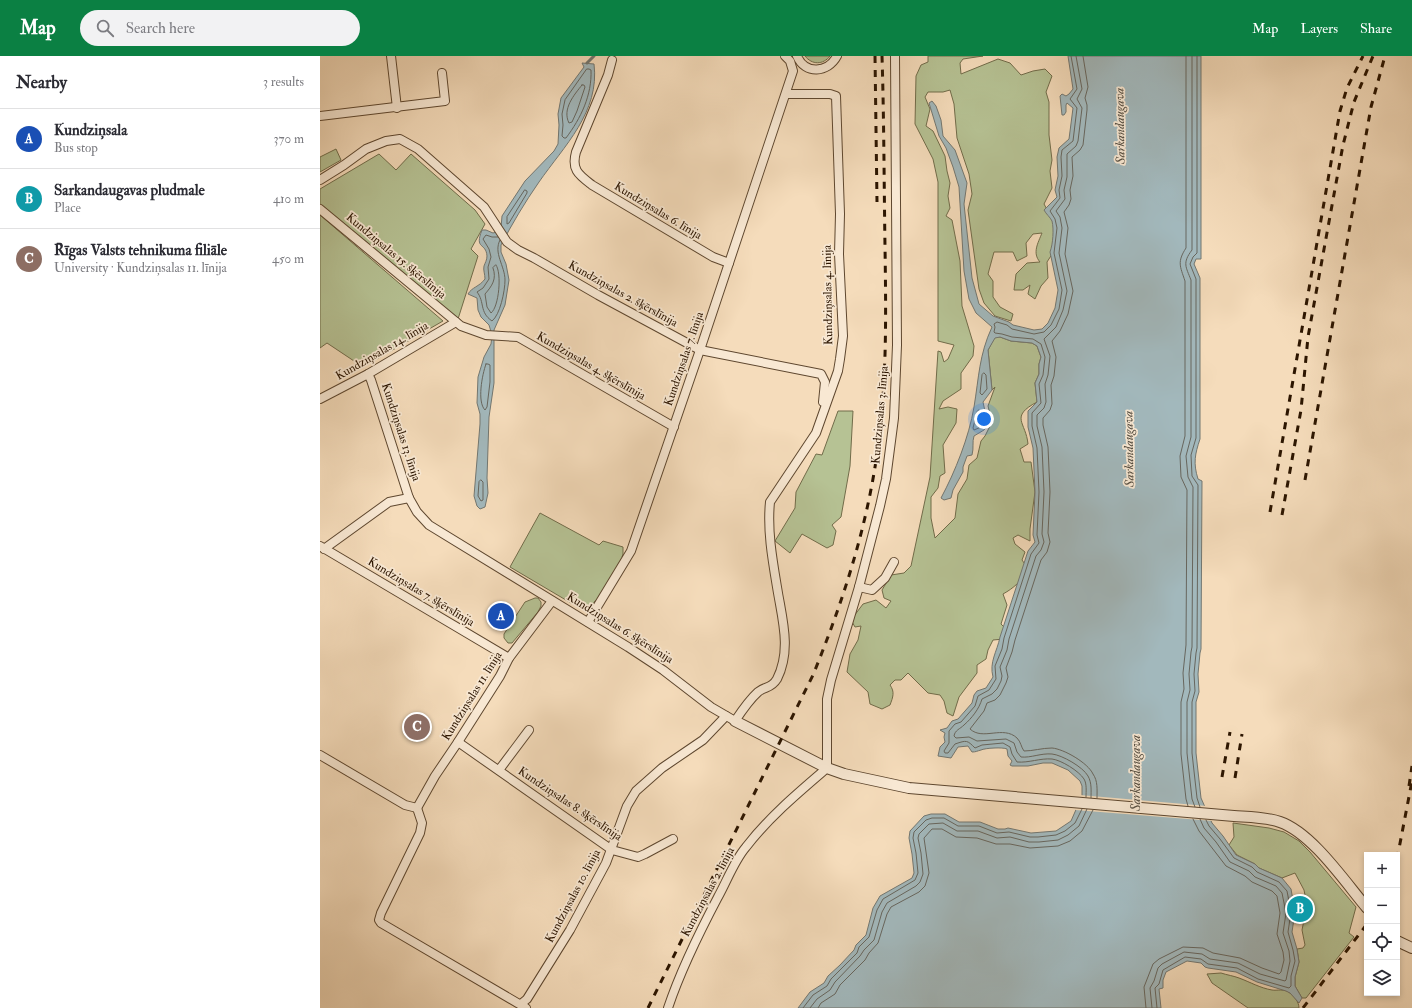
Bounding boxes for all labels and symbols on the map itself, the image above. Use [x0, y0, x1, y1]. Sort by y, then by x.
water label: Sarkandaugava [1111, 88, 1129, 165]
street label: Kundziņsalas 6. līnija [611, 179, 705, 244]
street label: Kundziņsalas 15. šķērslīnija [343, 210, 450, 303]
street label: Kundziņsalas 4. līnija [820, 244, 836, 345]
street label: Kundziņsalas 2. šķērslīnija [566, 258, 681, 331]
street label: Kundziņsalas 7. līnija [661, 309, 708, 408]
street label: Kundziņsalas 14. līnija [333, 318, 432, 384]
street label: Kundziņsalas 4. šķērslīnija [534, 329, 649, 404]
street label: Kundziņsalas 3. līnija [868, 364, 892, 465]
street label: Kundziņsalas 13. līnija [378, 381, 424, 484]
your location [974, 409, 994, 429]
water label: Sarkandaugava [1120, 411, 1138, 488]
street label: Kundziņsalas 7. šķērslīnija [365, 554, 478, 630]
street label: Kundziņsalas 6. šķērslīnija [564, 589, 677, 667]
pin: A [488, 601, 514, 631]
street label: Kundziņsalas 11. līnija [439, 648, 506, 743]
pin: C [404, 712, 430, 742]
water label: Sarkandaugava [1128, 735, 1144, 812]
street label: Kundziņsalas 8. šķērslīnija [515, 764, 626, 845]
street label: Kundziņsalas 2. līnija [678, 844, 739, 939]
street label: Kundziņsalas 10. līnija [542, 846, 605, 945]
pin: B [1287, 894, 1313, 924]

